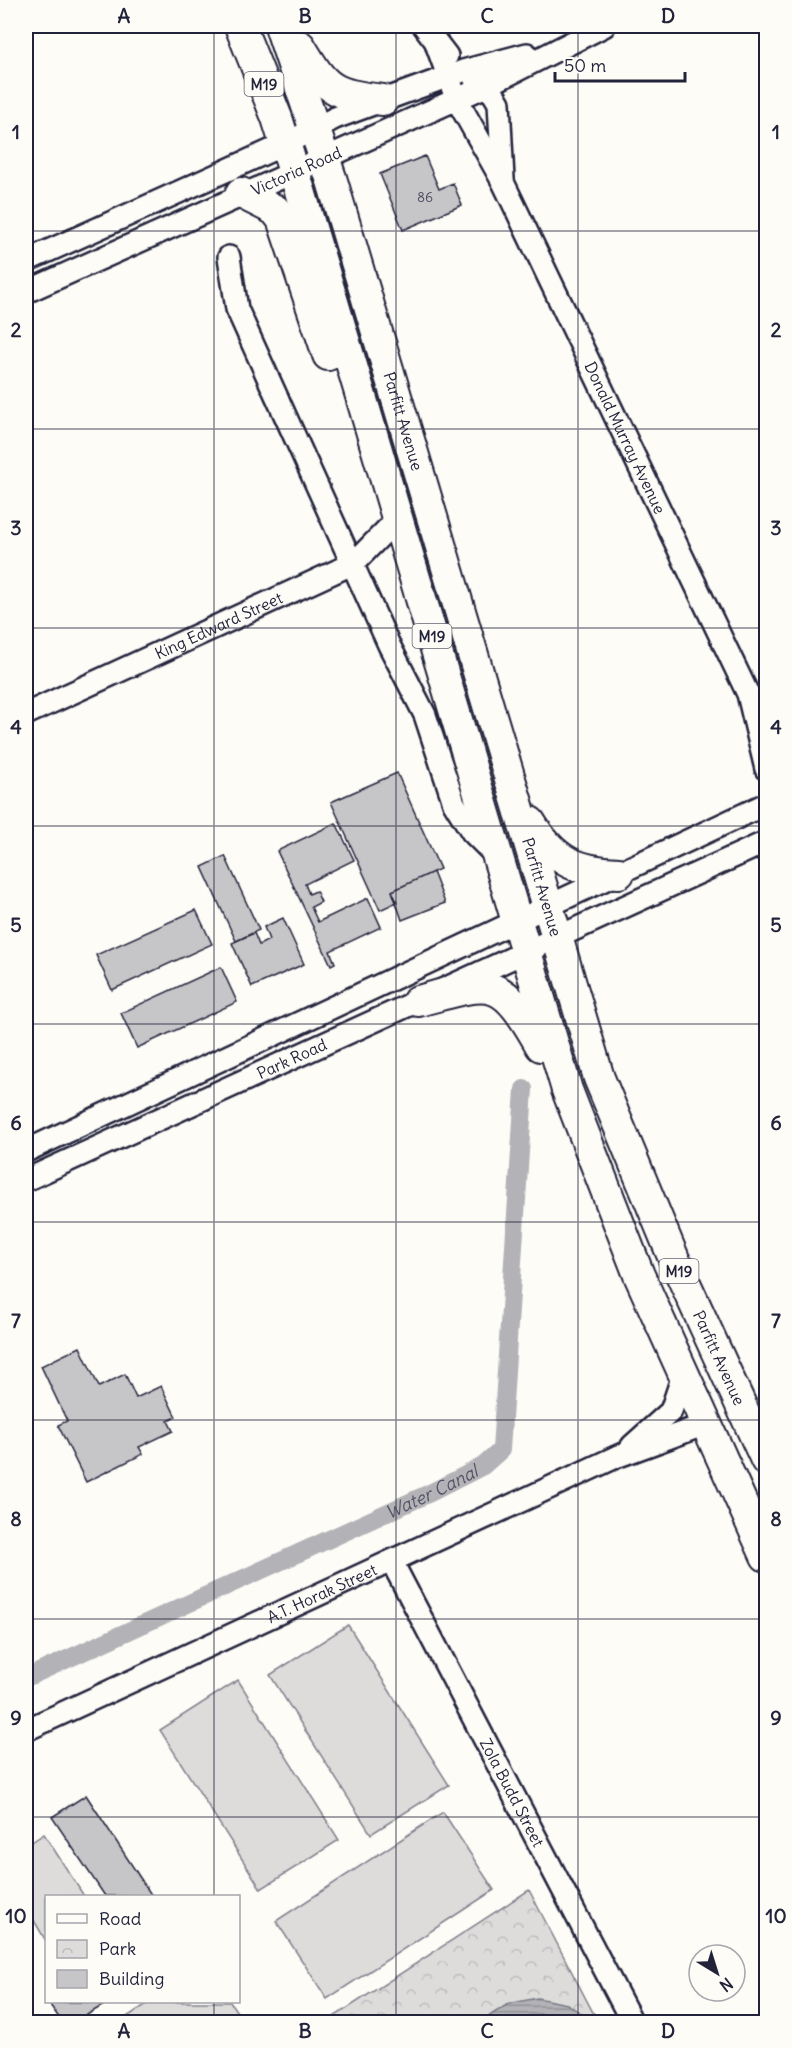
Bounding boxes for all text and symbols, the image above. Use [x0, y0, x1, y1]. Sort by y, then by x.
text: A [118, 3, 131, 28]
text: B [298, 3, 312, 28]
text: C [480, 3, 494, 28]
text: D [661, 3, 675, 28]
scale bar [555, 45, 686, 83]
text: 50 m [564, 54, 606, 77]
road number: M19 [244, 72, 284, 96]
text: 1 [12, 119, 20, 144]
text: 1 [772, 119, 780, 144]
street label: Victoria Road [248, 142, 344, 200]
house number: 86 [417, 188, 433, 206]
text: 2 [11, 317, 22, 342]
text: 2 [771, 317, 782, 342]
street label: Donald Murray Avenue [580, 358, 670, 517]
street label: Parfitt Avenue [379, 369, 428, 473]
text: 3 [10, 515, 22, 540]
text: 3 [770, 515, 782, 540]
street label: King Edward Street [152, 587, 286, 663]
road number: M19 [412, 624, 452, 648]
text: 4 [10, 714, 22, 739]
text: 4 [770, 714, 782, 739]
street label: Parfitt Avenue [518, 835, 566, 939]
text: 5 [10, 912, 22, 937]
text: 5 [770, 912, 782, 937]
street label: Park Road [254, 1034, 330, 1083]
text: 6 [10, 1110, 22, 1135]
text: 6 [770, 1110, 782, 1135]
road number: M19 [660, 1259, 698, 1283]
street label: Parfitt Avenue [689, 1307, 750, 1408]
text: 7 [11, 1308, 21, 1333]
text: 7 [771, 1308, 781, 1333]
water label: Water Canal [381, 1458, 484, 1524]
text: 8 [10, 1506, 22, 1531]
text: 8 [770, 1506, 782, 1531]
street label: A.T. Horak Street [264, 1559, 380, 1627]
text: 9 [10, 1705, 22, 1730]
text: 9 [770, 1705, 782, 1730]
street label: Zola Budd Street [476, 1735, 549, 1851]
legend [45, 1895, 240, 2003]
text: 10 [5, 1903, 27, 1928]
text: 10 [765, 1903, 787, 1928]
text: Road [99, 1907, 142, 1930]
text: Park [99, 1937, 136, 1960]
north arrow [687, 1943, 747, 2003]
text: Building [99, 1967, 164, 1990]
text: N [716, 1974, 737, 1996]
text: A [118, 2018, 131, 2043]
text: B [298, 2018, 312, 2043]
text: C [480, 2018, 494, 2043]
text: D [661, 2018, 675, 2043]

